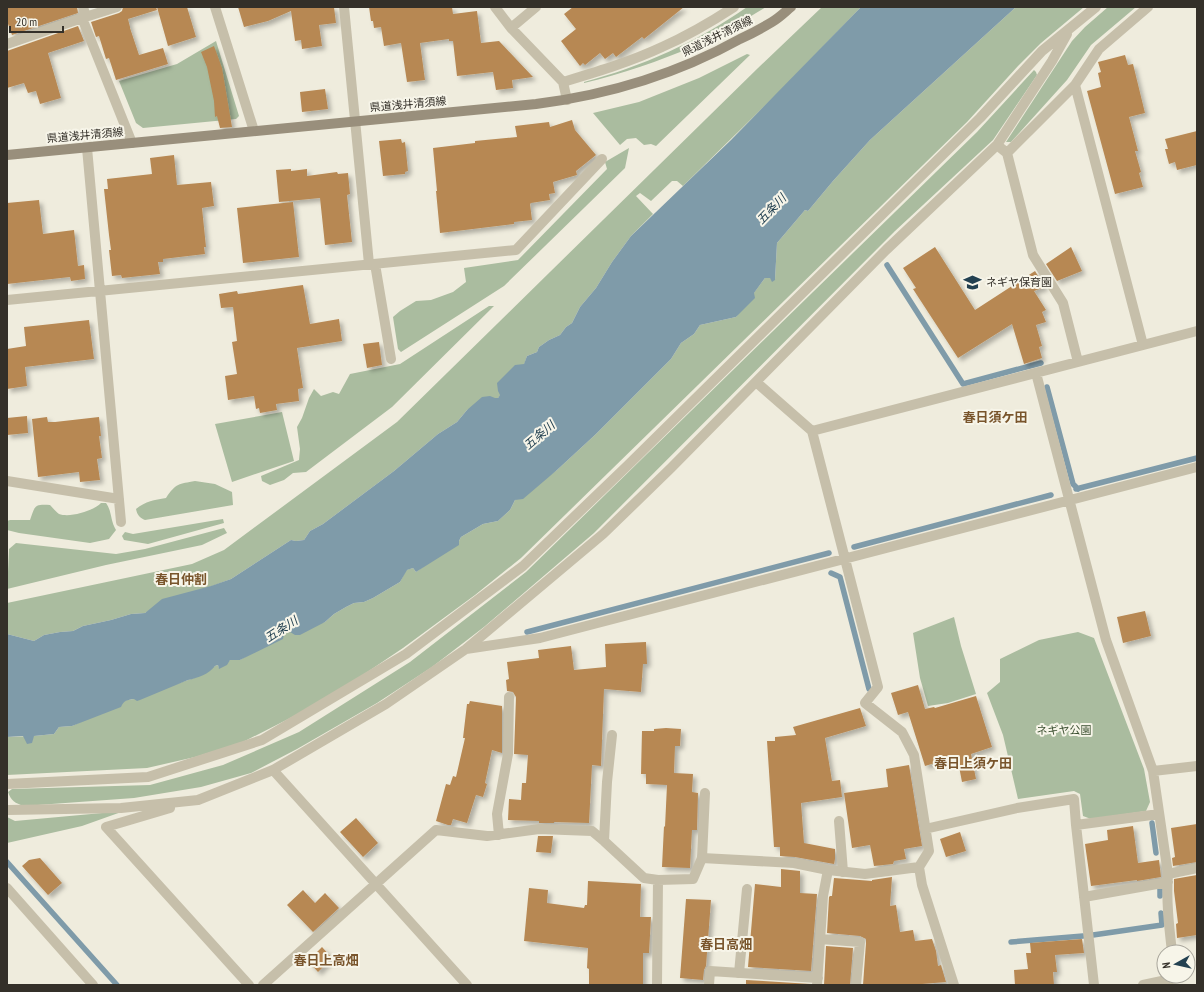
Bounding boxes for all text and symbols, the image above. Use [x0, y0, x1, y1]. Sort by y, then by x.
scale bar [10, 8, 63, 34]
street label: 県道浅井清須線 [679, 13, 755, 59]
text: 20 m [16, 14, 37, 29]
street label: 県道浅井清須線 [369, 94, 447, 114]
street label: 県道浅井清須線 [46, 125, 124, 145]
water label: 五条川 [753, 189, 790, 227]
school or university icon: ネギヤ保育園 [963, 272, 983, 292]
place label: ネギヤ保育園 [986, 275, 1052, 289]
district label: 春日須ケ田 [962, 409, 1028, 426]
water label: 五条川 [520, 416, 559, 452]
district label: 春日仲割 [155, 571, 207, 588]
water label: 五条川 [262, 612, 302, 645]
park label: ネギヤ公園 [1037, 723, 1092, 737]
district label: 春日上須ケ田 [934, 755, 1012, 772]
district label: 春日高畑 [700, 936, 752, 953]
north arrow [1156, 944, 1196, 984]
district label: 春日上高畑 [293, 952, 359, 969]
text: N [1159, 961, 1173, 969]

